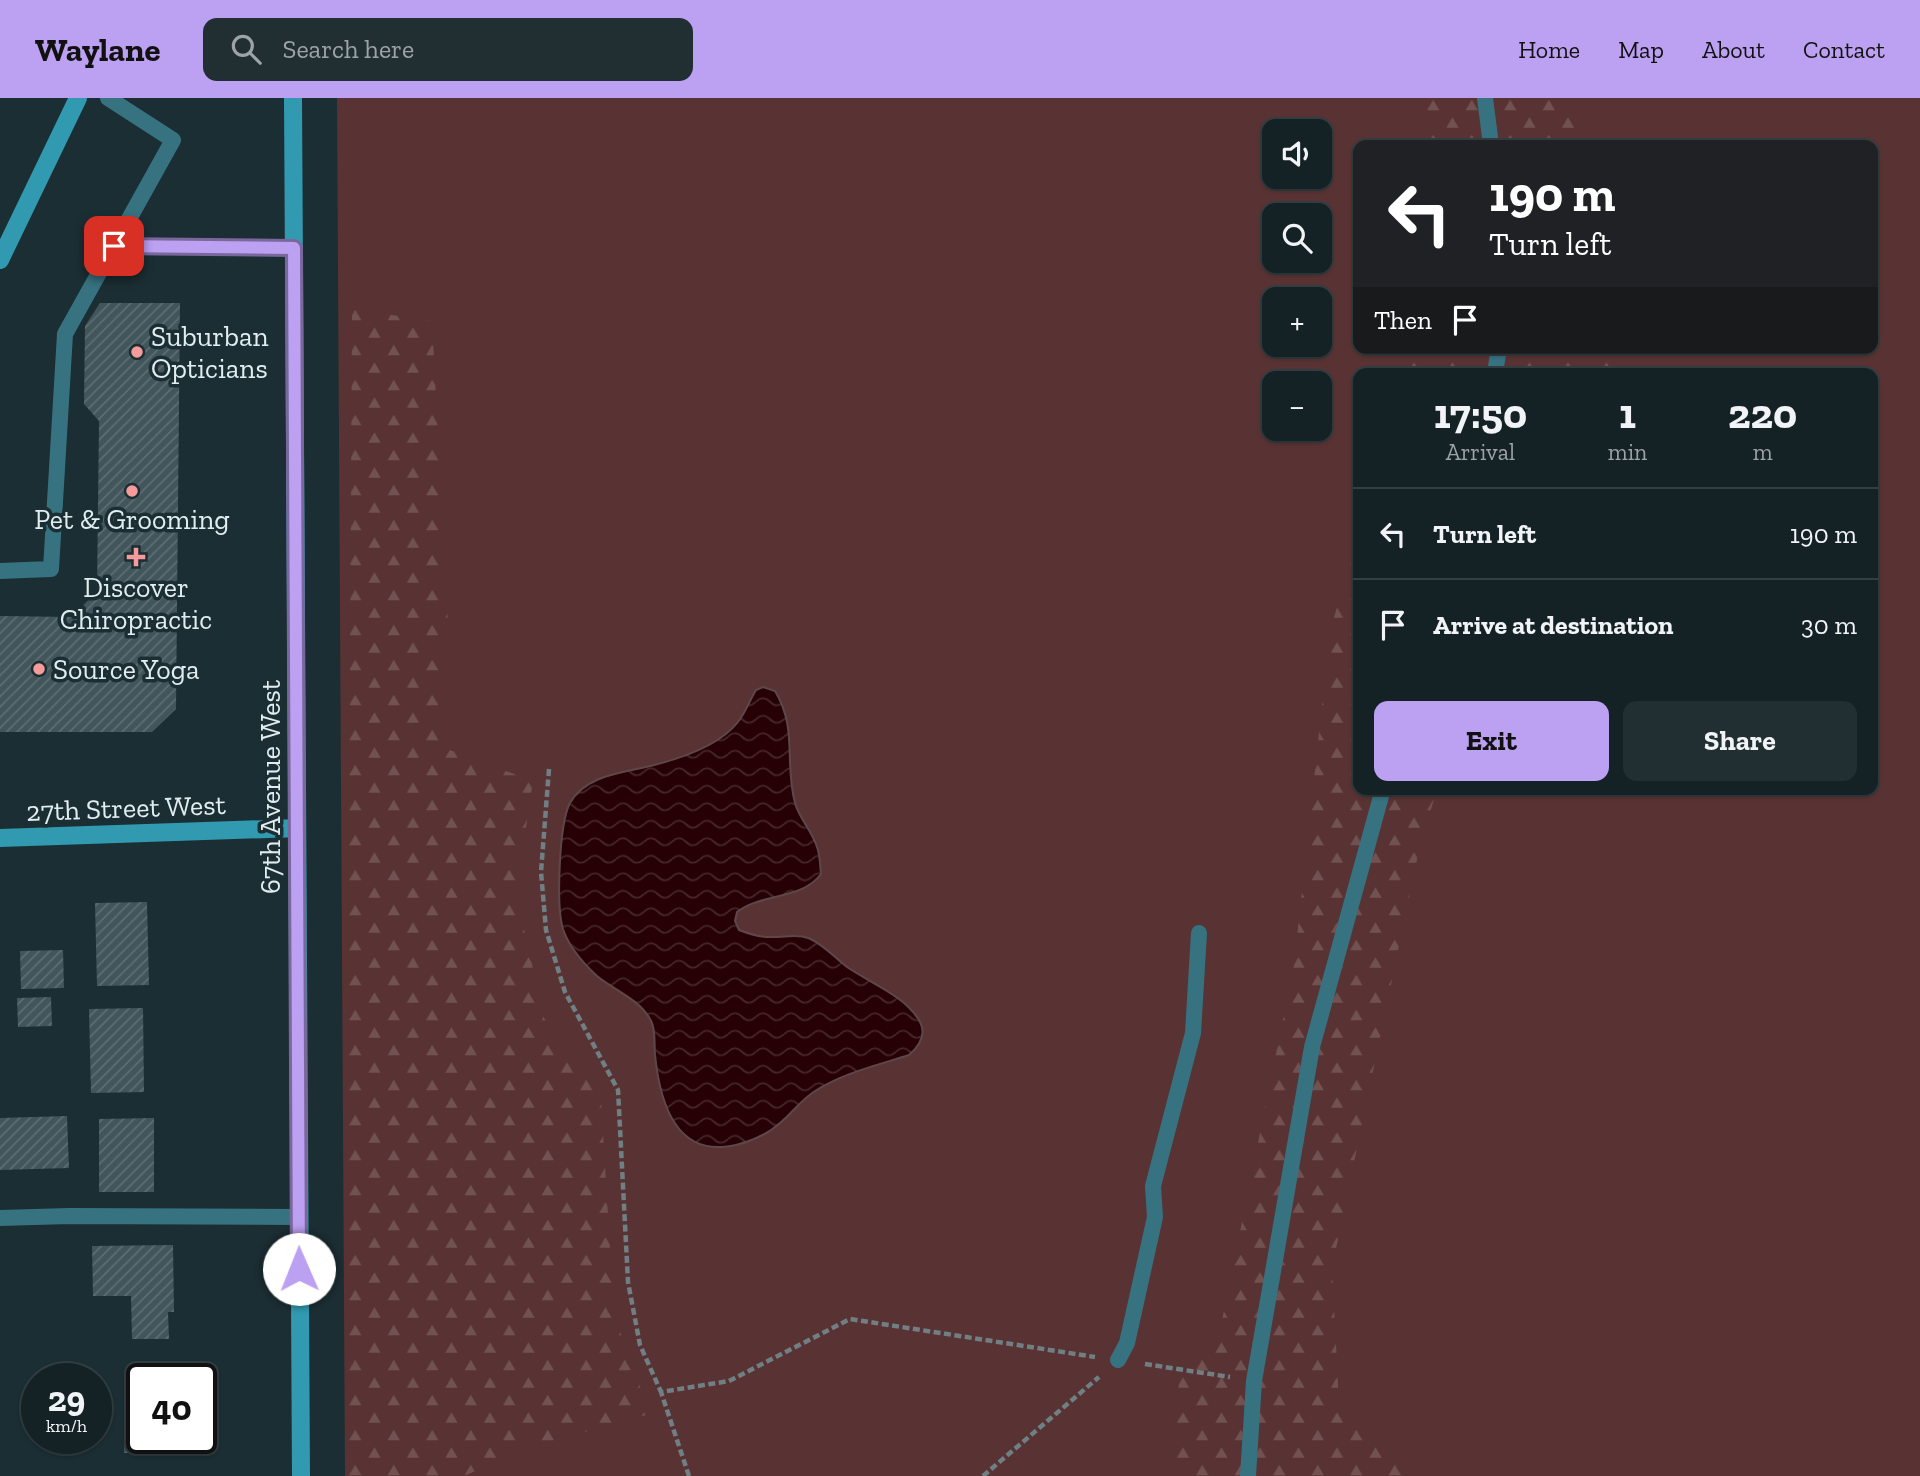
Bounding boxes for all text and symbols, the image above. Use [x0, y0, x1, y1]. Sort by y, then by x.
search box [203, 18, 693, 81]
text: Waylane [35, 30, 161, 69]
icon: search [227, 30, 265, 68]
text: Search here [283, 33, 414, 65]
text: Home [1518, 35, 1580, 64]
text: Map [1618, 35, 1664, 64]
text: About [1702, 35, 1765, 64]
text: Contact [1803, 35, 1885, 64]
map controls [1262, 119, 1332, 441]
button: sound [1262, 119, 1332, 189]
text: 190 m [1489, 165, 1615, 224]
icon: left [1374, 168, 1465, 259]
button: search [1262, 203, 1332, 273]
pin [84, 216, 144, 276]
text: Turn left [1489, 225, 1611, 263]
icon: arrive [95, 227, 133, 265]
button: + [1262, 287, 1332, 357]
icon: arrive [1446, 301, 1484, 339]
text: Then [1374, 304, 1432, 336]
place label: Suburban Opticians [151, 320, 269, 385]
marker: Suburban Opticians [129, 344, 145, 360]
button: − [1262, 371, 1332, 441]
text: 17:50 [1434, 388, 1527, 439]
text: 1 [1619, 388, 1636, 439]
text: 220 [1728, 388, 1797, 439]
text: Arrival [1446, 438, 1515, 466]
text: min [1608, 438, 1647, 466]
text: m [1753, 438, 1773, 466]
marker: Pet & Grooming [124, 483, 140, 499]
place label: Pet & Grooming [34, 503, 230, 536]
icon: left [1374, 515, 1412, 553]
text: Turn left [1433, 518, 1536, 550]
text: 190 m [1790, 518, 1857, 550]
marker: Discover Chiropractic [126, 547, 146, 567]
place label: Discover Chiropractic [60, 571, 212, 636]
icon: arrive [1374, 606, 1412, 644]
text: Arrive at destination [1433, 609, 1673, 641]
text: 30 m [1801, 609, 1857, 641]
place label: Source Yoga [53, 653, 200, 686]
marker: Source Yoga [31, 661, 47, 677]
street label: 67th Avenue West [254, 679, 287, 894]
button: Exit [1374, 701, 1609, 781]
button: Share [1623, 701, 1857, 781]
street label: 27th Street West [26, 788, 227, 828]
position arrow [262, 1232, 336, 1306]
speed limit sign: 40 [126, 1363, 217, 1454]
text: 29 [48, 1378, 85, 1420]
text: km/h [46, 1415, 87, 1437]

